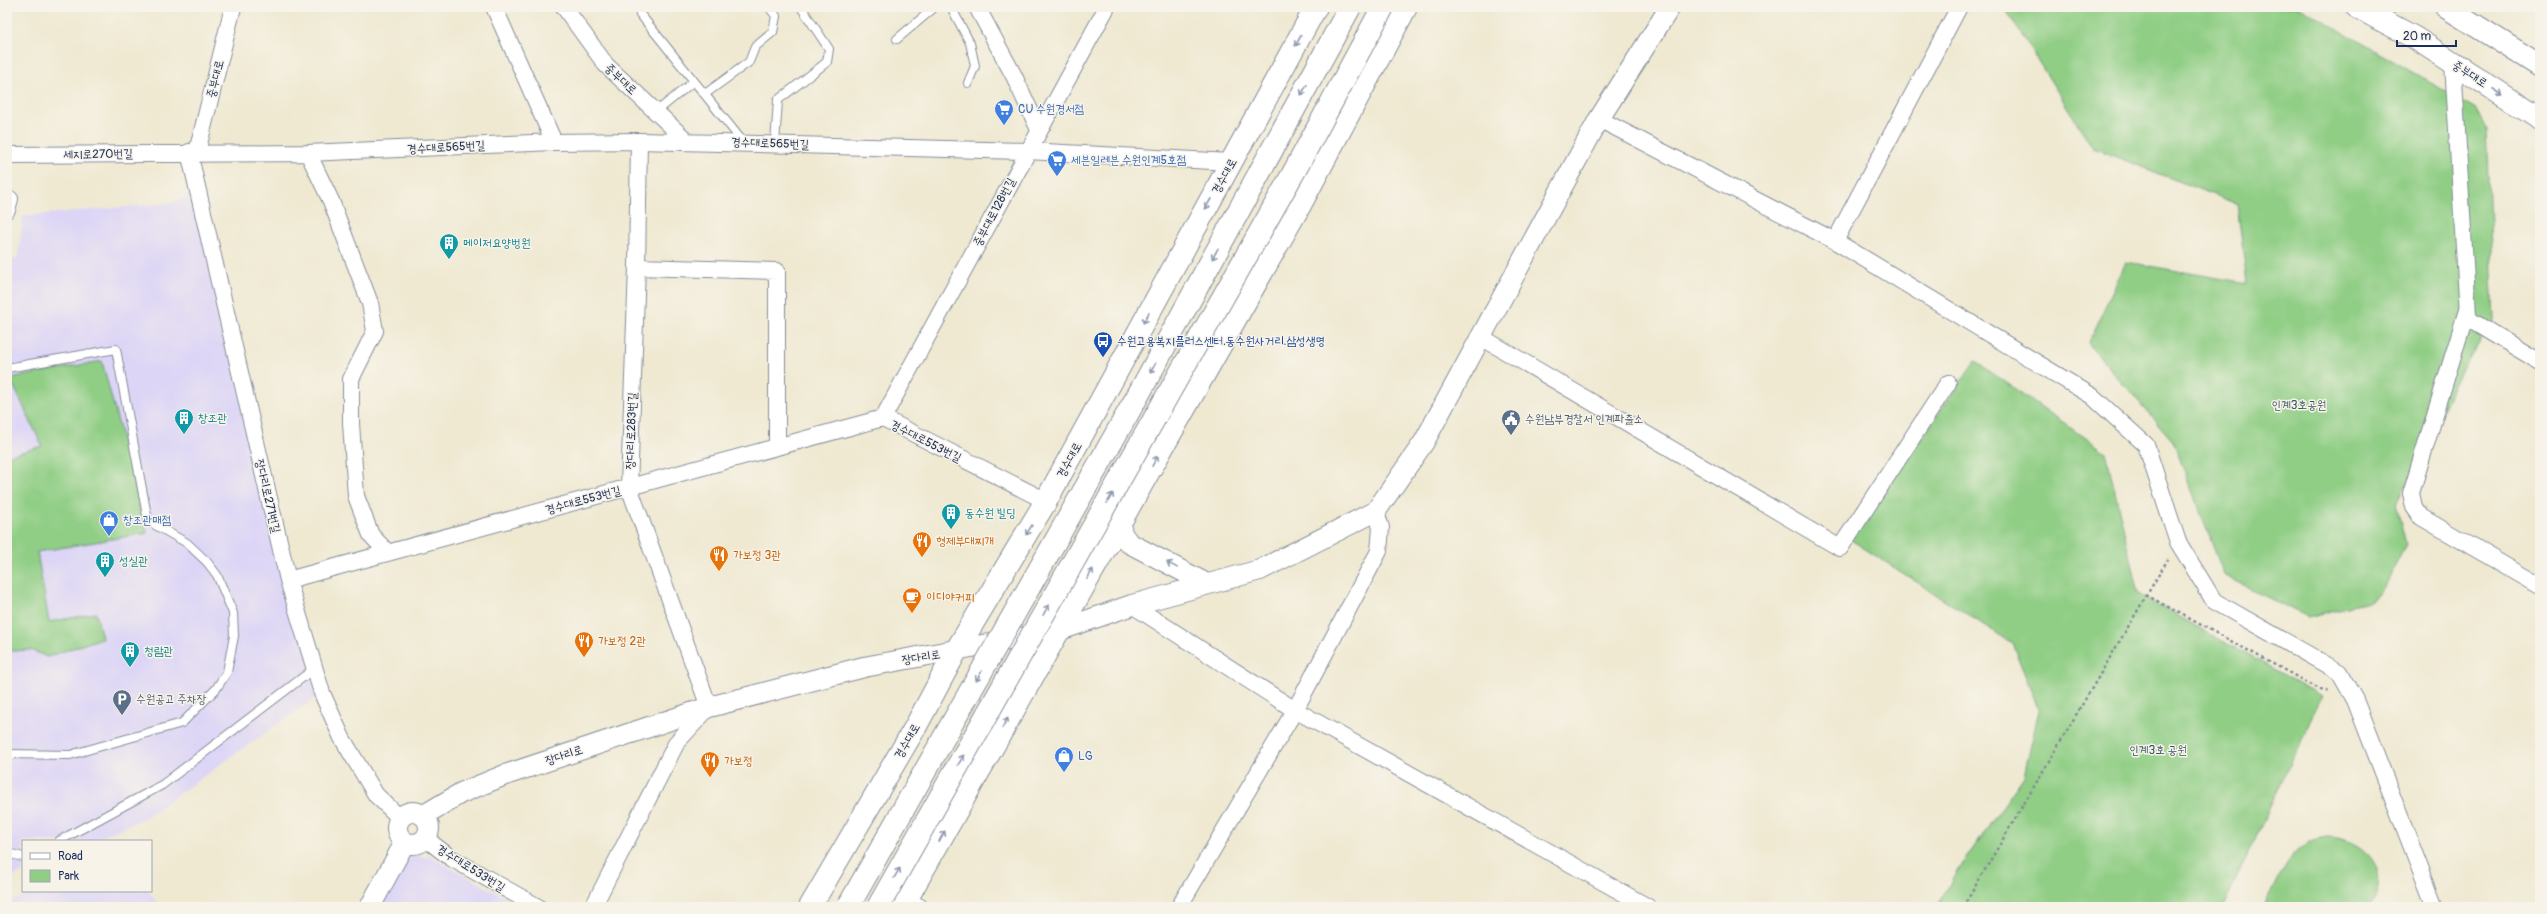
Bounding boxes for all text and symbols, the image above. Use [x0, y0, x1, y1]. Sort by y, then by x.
scale bar [2397, 22, 2456, 48]
text: 20 m [2403, 29, 2432, 44]
one-way arrow [1293, 35, 1301, 47]
street label: 중부대로 [2449, 58, 2490, 91]
street label: 중부대로 [204, 59, 227, 100]
street label: 중부대로 [602, 61, 640, 98]
one-way arrow [1300, 84, 1308, 96]
one-way arrow [2492, 88, 2503, 96]
supermarket icon: CU 수원경서점 [993, 98, 1015, 126]
place label: CU 수원경서점 [1018, 102, 1084, 117]
street label: 경수대로565번길 [731, 135, 810, 152]
street label: 경수대로565번길 [407, 138, 486, 157]
street label: 세지로270번길 [63, 146, 133, 163]
supermarket icon: 세븐일레븐 수원인계5호점 [1046, 149, 1068, 177]
place label: 세븐일레븐 수원인계5호점 [1071, 153, 1186, 168]
street label: 경수대로 [1209, 156, 1240, 197]
street label: 중부대로128번길 [970, 175, 1019, 249]
one-way arrow [1204, 198, 1212, 210]
building icon: 메이저요양벙원 [438, 232, 460, 260]
place label: 메이저요양벙원 [463, 236, 531, 251]
one-way arrow [1211, 247, 1218, 259]
one-way arrow [1142, 312, 1149, 324]
bus stop icon: 수원고용복지플러스센터.동수원사거리.삼성생명 [1092, 330, 1114, 358]
place label: 수원고용복지플러스센터.동수원사거리.삼성생명 [1117, 334, 1325, 349]
one-way arrow [1149, 362, 1156, 374]
street label: 장다리로283번길 [623, 392, 640, 470]
park label: 인계3호공원 [2272, 398, 2326, 413]
building icon: 창조관 [173, 407, 195, 435]
public building icon: 수원남부경찰서 인계파출소 [1500, 408, 1522, 436]
place label: 창조관 [198, 411, 227, 426]
place label: 수원남부경찰서 인계파출소 [1525, 412, 1643, 427]
street label: 경수대로553번길 [888, 417, 964, 466]
street label: 경수대로 [1054, 440, 1085, 481]
one-way arrow [1151, 455, 1159, 467]
street label: 장다리로271번길 [252, 458, 283, 535]
street label: 경수대로553번길 [544, 483, 623, 518]
one-way arrow [1107, 492, 1115, 504]
building icon: 동수원 빌딩 [940, 502, 962, 530]
place label: 동수원 빌딩 [965, 506, 1016, 521]
shop icon: 창조관매점 [98, 509, 120, 537]
place label: 창조관매점 [123, 513, 171, 528]
one-way arrow [1025, 524, 1033, 535]
restaurant icon: 형제부대찌개 [911, 530, 933, 558]
place label: 형제부대찌개 [936, 534, 994, 549]
restaurant icon: 가보정 3관 [708, 544, 730, 572]
place label: 가보정 3관 [733, 548, 781, 563]
building icon: 성실관 [94, 550, 116, 578]
place label: 성실관 [119, 554, 148, 569]
one-way arrow [1167, 561, 1179, 569]
one-way arrow [1087, 568, 1095, 580]
cafe icon: 이디야커피 [901, 586, 923, 614]
place label: 이디야커피 [926, 590, 974, 605]
one-way arrow [1042, 604, 1050, 616]
restaurant icon: 가보정 2관 [573, 630, 595, 658]
place label: 가보정 2관 [598, 634, 646, 649]
building icon: 청람관 [119, 640, 141, 668]
place label: 청람관 [144, 644, 173, 659]
street label: 장다리로 [901, 647, 941, 668]
one-way arrow [975, 670, 982, 682]
parking icon: 수원공고 주차장 [111, 688, 133, 716]
place label: 수원공고 주차장 [136, 692, 207, 707]
one-way arrow [1002, 717, 1010, 729]
street label: 경수대로 [891, 721, 924, 762]
street label: 장다리로 [543, 742, 585, 769]
park label: 인계3호 공원 [2129, 743, 2187, 758]
shop icon: LG [1053, 745, 1075, 773]
place label: LG [1078, 749, 1093, 764]
restaurant icon: 가보정 [699, 750, 721, 778]
place label: 가보정 [724, 754, 753, 769]
one-way arrow [957, 754, 965, 766]
one-way arrow [938, 831, 946, 843]
legend [22, 840, 152, 892]
street label: 경수대로533번길 [434, 841, 508, 896]
text: Road [58, 849, 83, 864]
one-way arrow [893, 867, 901, 879]
text: Park [58, 869, 79, 884]

